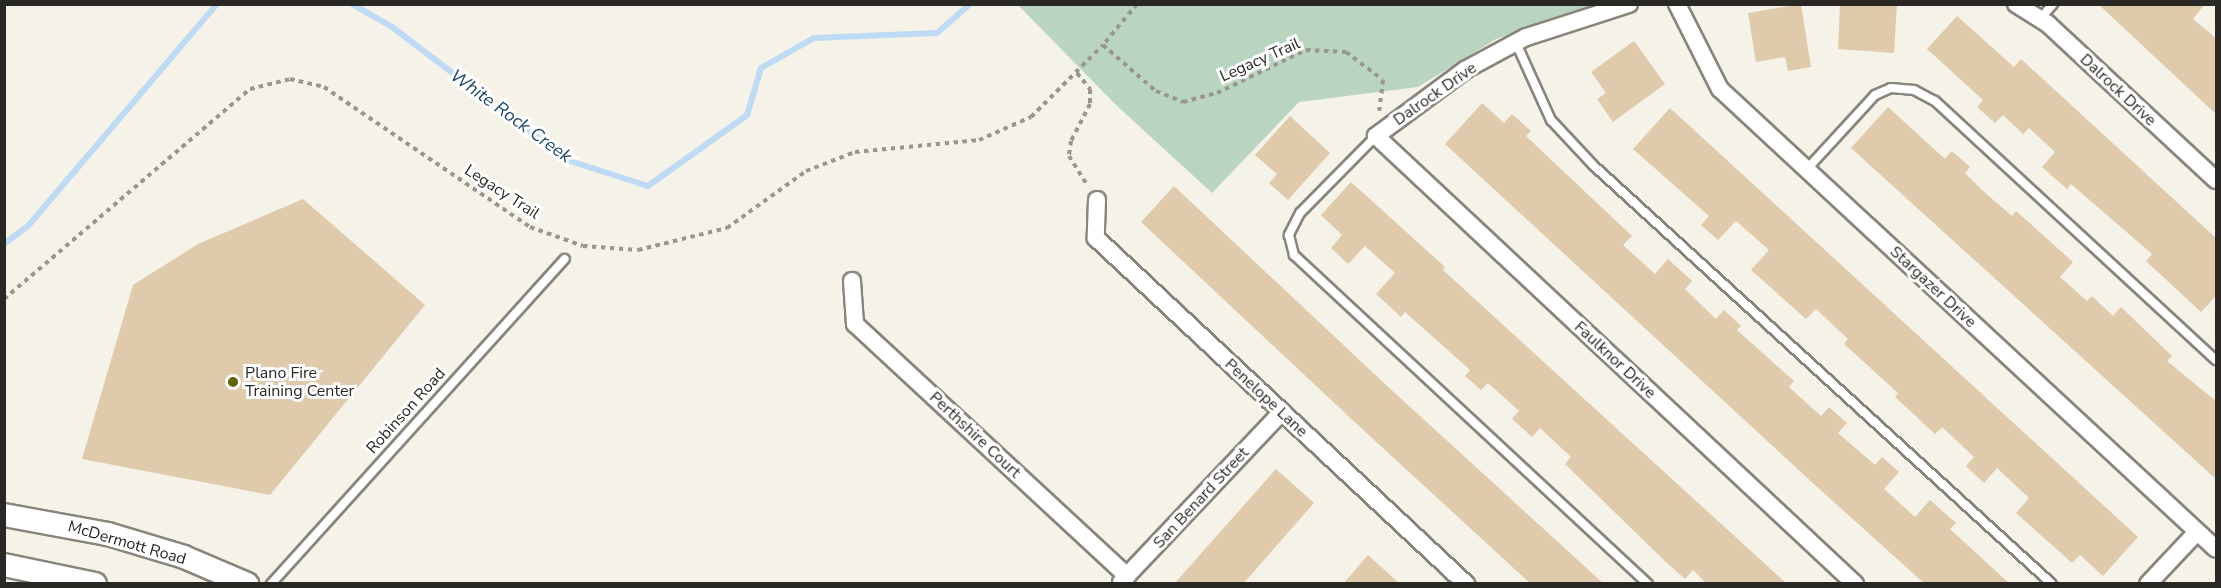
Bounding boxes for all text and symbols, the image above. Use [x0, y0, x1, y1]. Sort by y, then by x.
street label: Legacy Trail [1217, 34, 1303, 86]
street label: Dalrock Drive [2076, 50, 2160, 130]
street label: Dalrock Drive [1390, 58, 1480, 130]
water label: White Rock Creek [446, 65, 576, 167]
street label: Legacy Trail [461, 161, 543, 223]
street label: Stargazer Drive [1886, 242, 1980, 332]
street label: Faulknor Drive [1570, 317, 1660, 403]
street label: Penelope Lane [1221, 355, 1311, 441]
place label: Plano Fire Training Center [245, 363, 354, 401]
street label: Robinson Road [363, 364, 449, 458]
marker: Plano Fire Training Center [226, 375, 240, 389]
street label: Perthshire Court [925, 388, 1025, 482]
street label: San Benard Street [1149, 443, 1253, 553]
street label: McDermott Road [66, 517, 188, 569]

